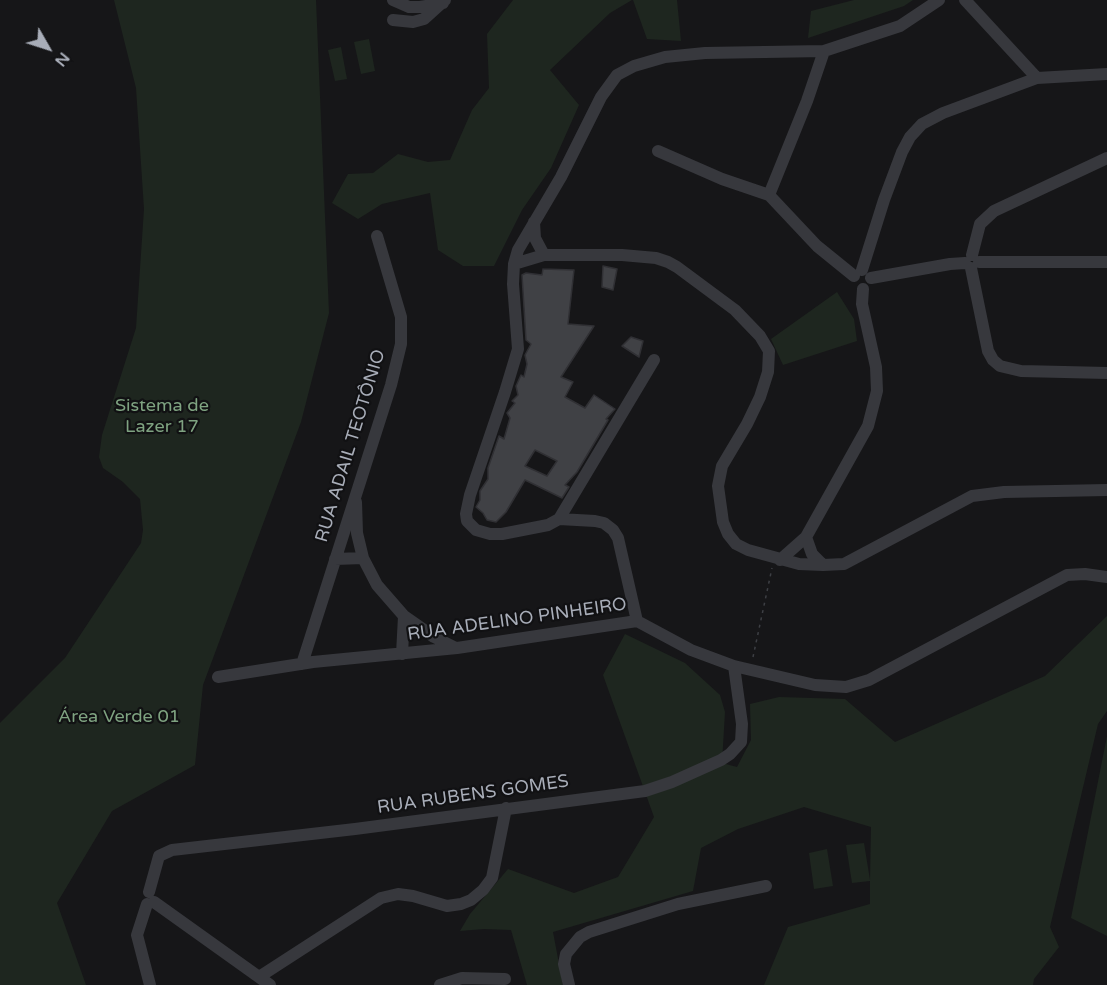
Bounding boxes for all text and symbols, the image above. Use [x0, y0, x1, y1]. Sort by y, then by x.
north arrow [18, 18, 78, 78]
text: N [50, 48, 74, 71]
street label: RUA ADAIL TEOTÔNIO [311, 347, 391, 545]
park label: Sistema de Lazer 17 [115, 395, 209, 438]
street label: RUA ADELINO PINHEIRO [406, 594, 628, 646]
park label: Área Verde 01 [58, 706, 180, 728]
street label: RUA RUBENS GOMES [376, 771, 570, 819]

